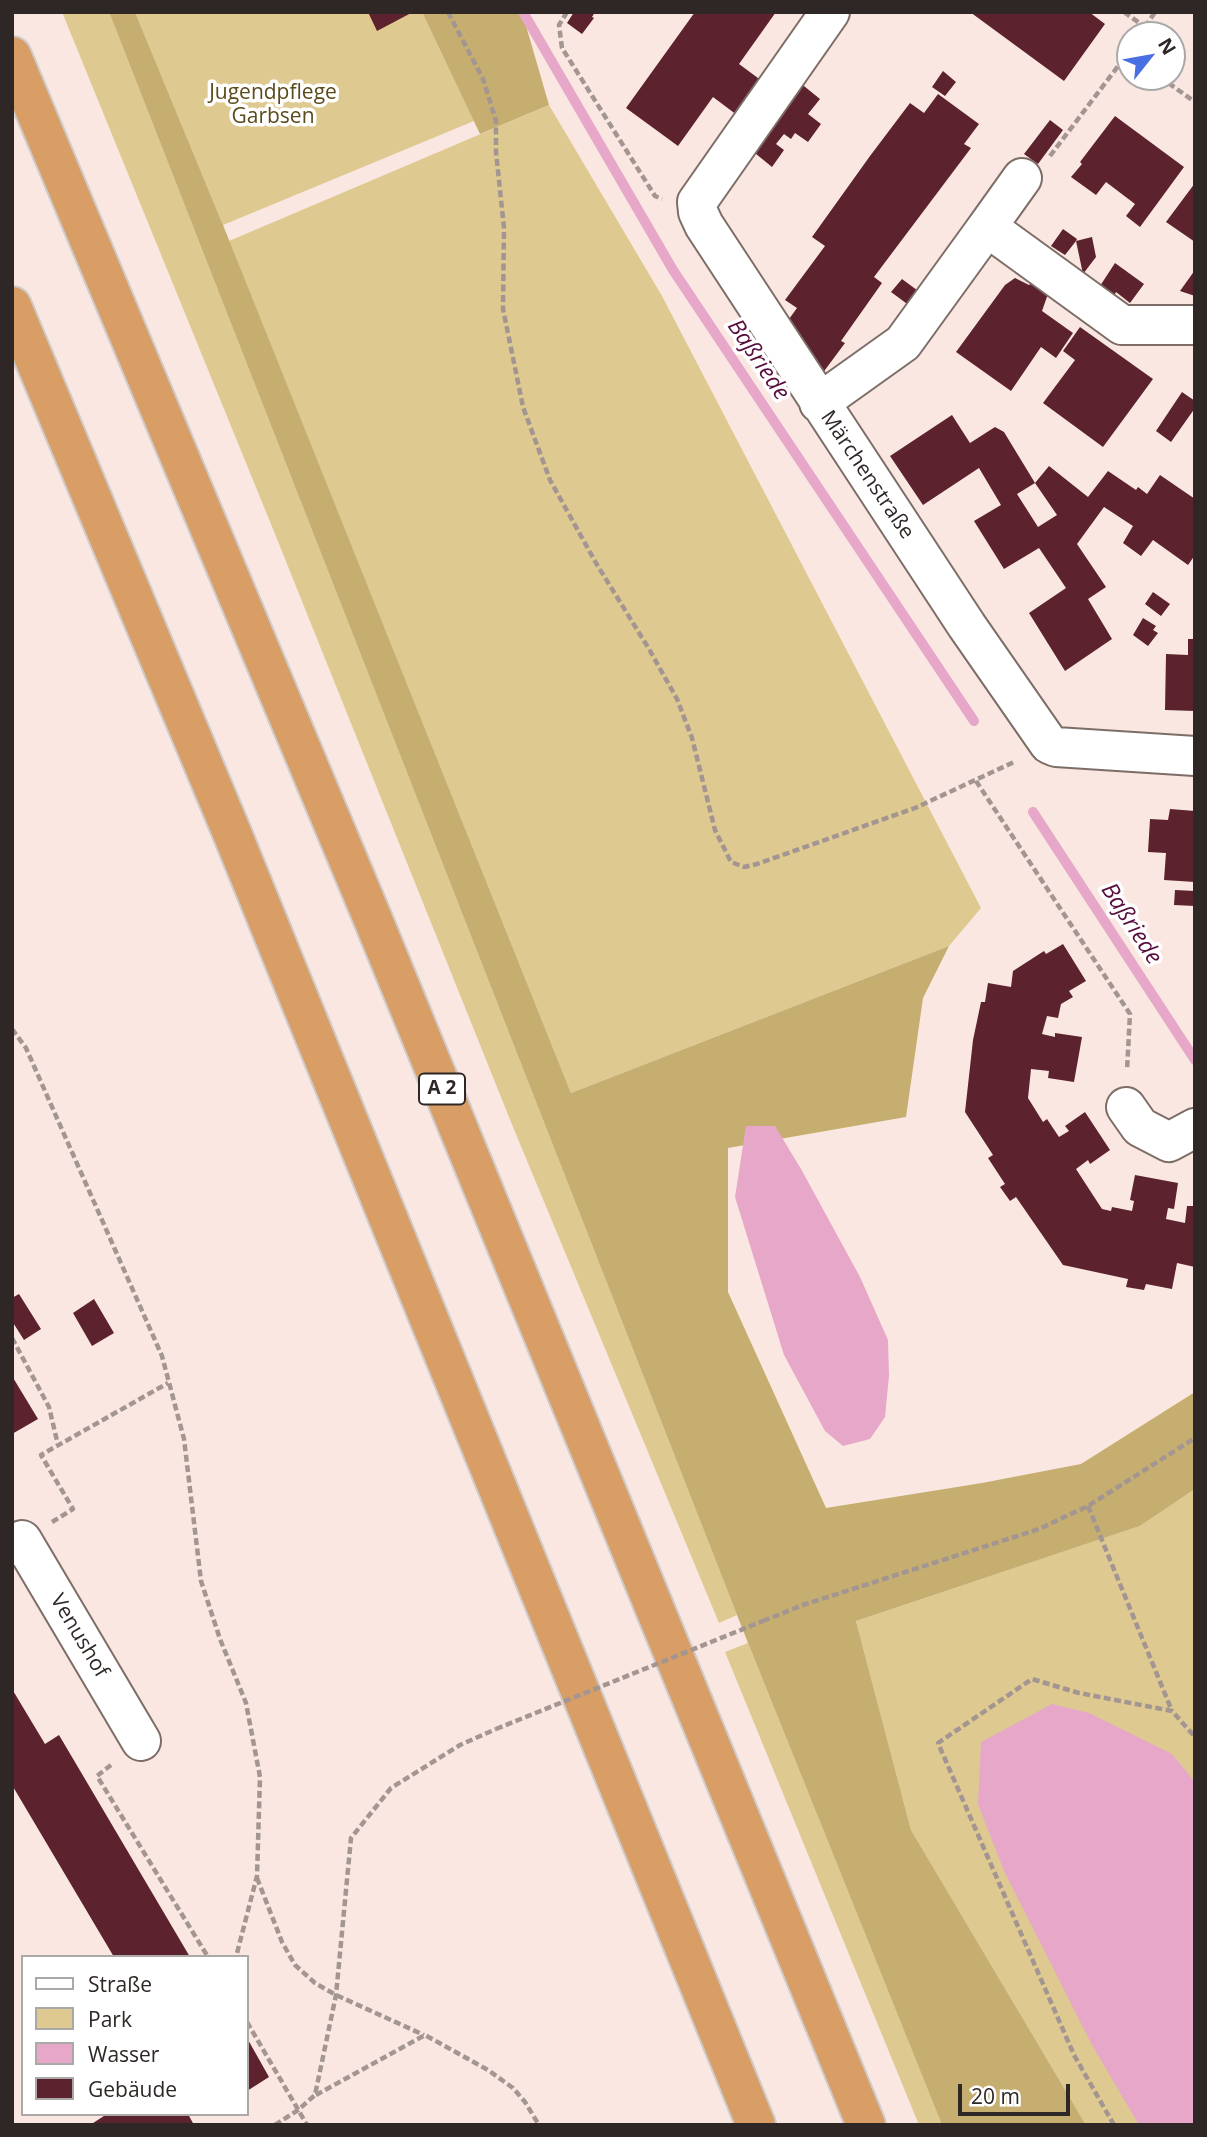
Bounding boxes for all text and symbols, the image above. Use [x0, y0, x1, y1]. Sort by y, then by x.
north arrow [1116, 21, 1186, 91]
text: N [1152, 33, 1182, 60]
park label: Jugendpflege Garbsen [209, 80, 337, 130]
water label: Baßriede [721, 314, 795, 406]
street label: Märchenstraße [815, 406, 919, 544]
water label: Baßriede [1095, 878, 1167, 970]
road number: A 2 [419, 1074, 465, 1105]
street label: Venushof [44, 1590, 114, 1682]
legend [21, 1955, 248, 2116]
text: Straße [88, 1970, 152, 1998]
text: Park [88, 2005, 132, 2033]
text: Wasser [88, 2040, 159, 2068]
scale bar [962, 2070, 1074, 2114]
text: Gebäude [88, 2075, 177, 2103]
text: 20 m [971, 2082, 1020, 2110]

